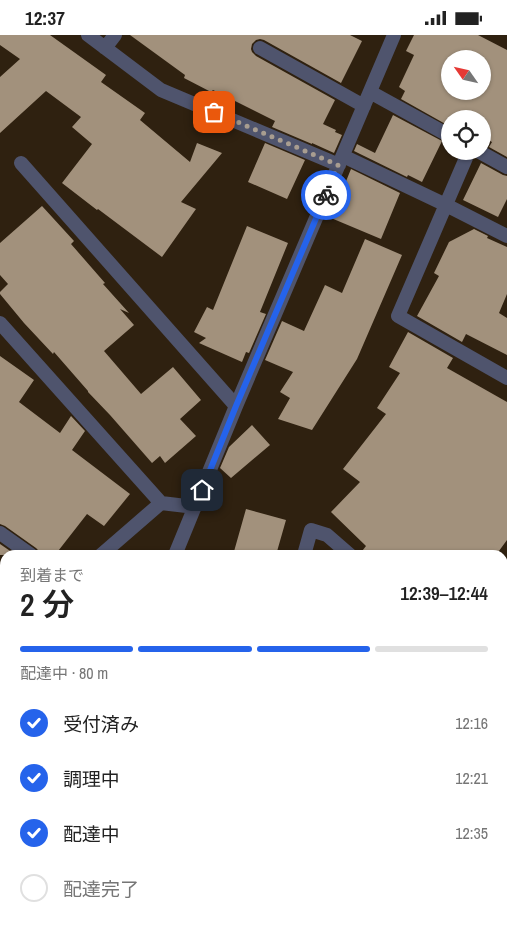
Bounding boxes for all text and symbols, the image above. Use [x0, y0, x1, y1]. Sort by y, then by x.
text: 12:37 [25, 5, 65, 31]
north arrow [441, 50, 491, 100]
map controls [441, 50, 491, 160]
pin [193, 91, 235, 133]
icon: bag [200, 98, 228, 126]
button: locate [441, 110, 491, 160]
courier [301, 170, 351, 220]
icon: bike [312, 181, 340, 209]
pin [181, 469, 223, 511]
icon: home [188, 476, 216, 504]
text: 到着まで [20, 564, 84, 586]
text: 12:39–12:44 [400, 580, 488, 606]
text: 2 分 [20, 583, 74, 626]
text: 配達中 · 80 m [20, 662, 108, 684]
icon: check [20, 709, 48, 737]
text: 受付済み [63, 711, 139, 737]
text: 12:16 [455, 712, 488, 734]
icon: check [20, 764, 48, 792]
text: 調理中 [63, 766, 120, 792]
text: 12:21 [455, 767, 488, 789]
icon: check [20, 819, 48, 847]
text: 配達中 [63, 821, 120, 847]
text: 12:35 [455, 822, 488, 844]
text: 配達完了 [63, 876, 139, 902]

